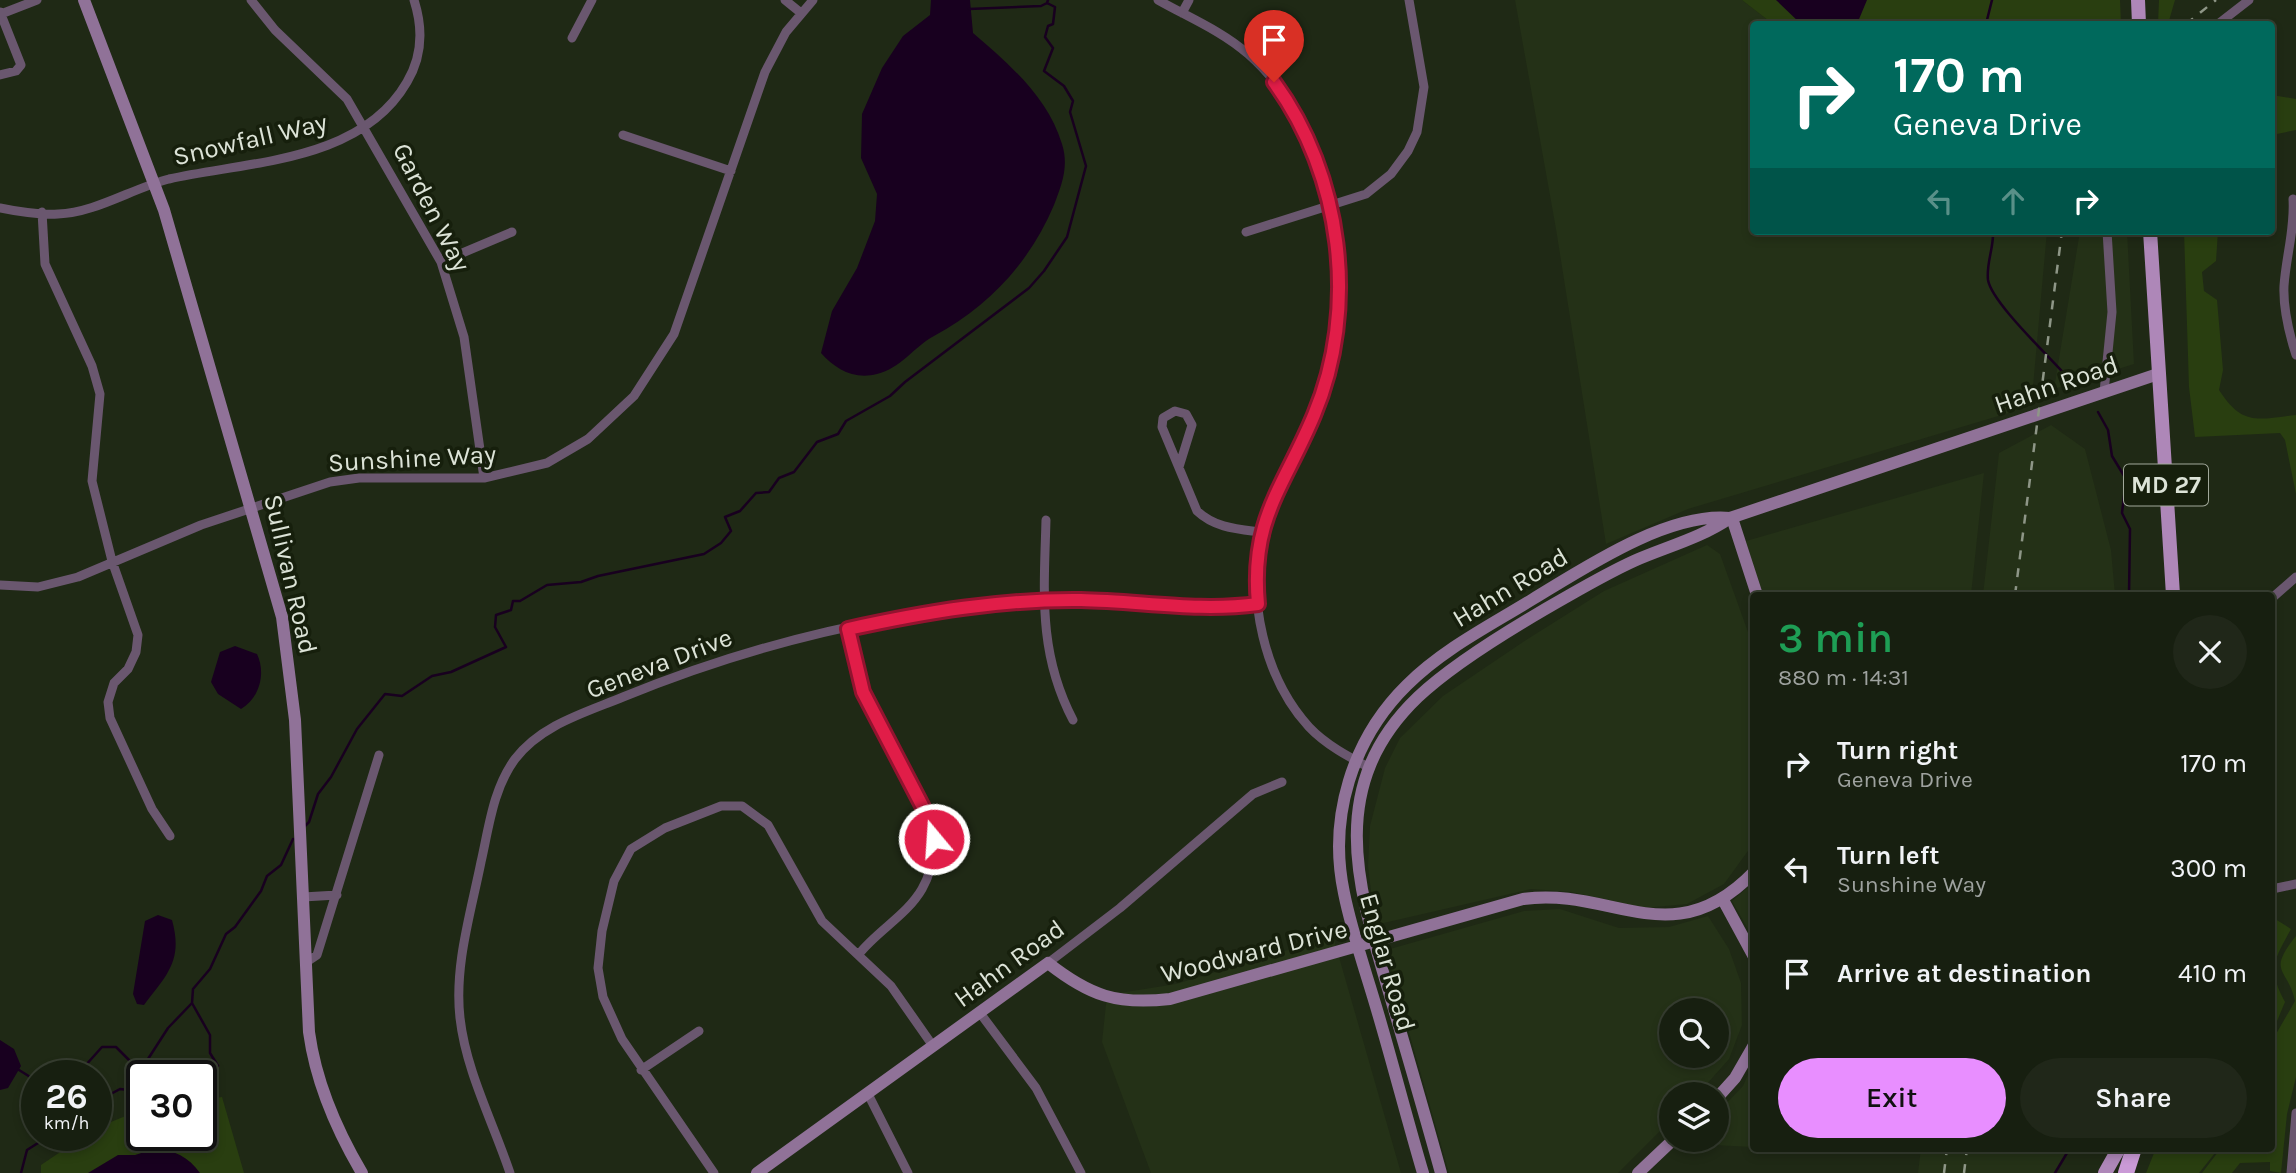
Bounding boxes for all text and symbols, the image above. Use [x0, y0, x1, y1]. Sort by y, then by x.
pin [1244, 10, 1304, 82]
icon: arrive [1255, 21, 1293, 59]
text: 170 m [1893, 47, 2025, 104]
icon: right [1778, 49, 1869, 140]
text: Geneva Drive [1893, 106, 2082, 143]
street label: Snowfall Way [170, 107, 330, 172]
street label: Garden Way [386, 138, 477, 277]
icon: left [1921, 182, 1959, 220]
icon: ahead [1994, 182, 2032, 220]
icon: right [2067, 182, 2105, 220]
street label: Hahn Road [1990, 349, 2122, 420]
street label: Sunshine Way [327, 439, 497, 478]
road number: MD 27 [2124, 464, 2208, 506]
street label: Sullivan Road [257, 491, 324, 657]
street label: Hahn Road [1447, 541, 1574, 634]
text: 3 min [1778, 613, 1893, 663]
button: close [2173, 615, 2247, 689]
street label: Geneva Drive [582, 622, 736, 705]
text: 880 m · 14:31 [1778, 664, 1909, 691]
text: Turn right [1837, 735, 1958, 766]
icon: right [1778, 745, 1816, 783]
text: 170 m [2180, 748, 2247, 779]
text: Geneva Drive [1837, 766, 1973, 793]
position arrow [897, 802, 971, 876]
text: Turn left [1837, 840, 1939, 871]
icon: left [1778, 850, 1816, 888]
text: 300 m [2170, 853, 2247, 884]
text: Sunshine Way [1837, 871, 1986, 898]
street label: Englar Road [1353, 890, 1422, 1035]
street label: Hahn Road [948, 913, 1071, 1014]
street label: Woodward Drive [1158, 913, 1351, 990]
icon: arrive [1778, 955, 1816, 993]
text: Arrive at destination [1837, 958, 2091, 989]
text: 410 m [2178, 958, 2247, 989]
map controls [1659, 998, 1729, 1152]
button: search [1659, 998, 1729, 1068]
button: Exit [1778, 1058, 2006, 1138]
button: Share [2020, 1058, 2247, 1138]
speed limit sign: 30 [126, 1060, 217, 1151]
text: 26 [45, 1076, 88, 1117]
button: layers [1659, 1082, 1729, 1152]
text: km/h [44, 1112, 89, 1134]

